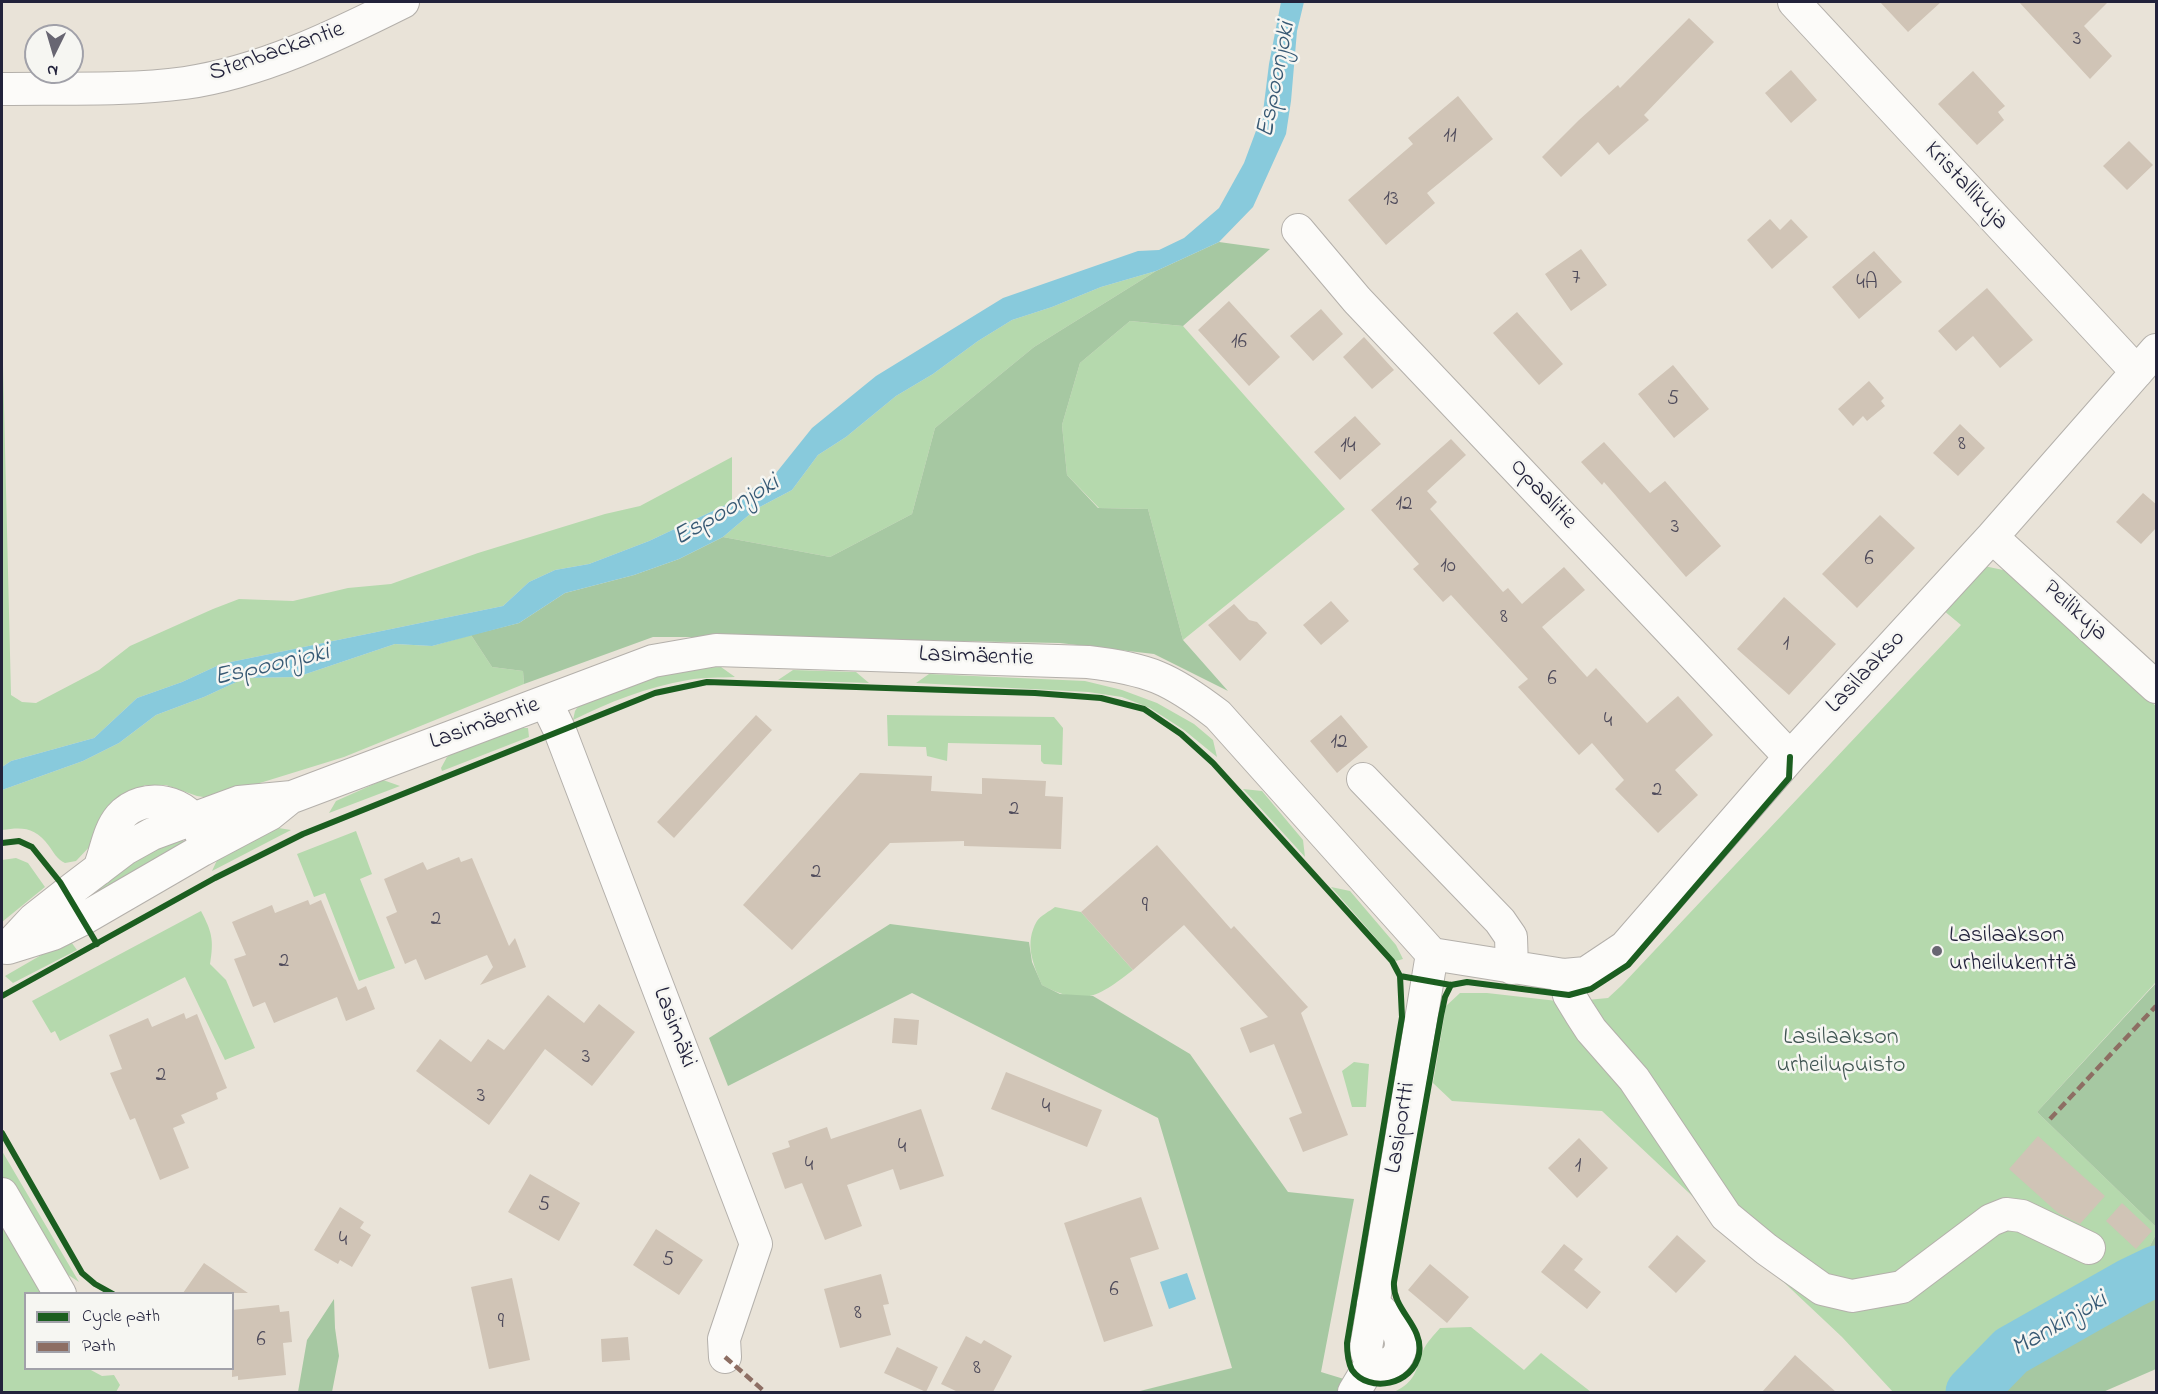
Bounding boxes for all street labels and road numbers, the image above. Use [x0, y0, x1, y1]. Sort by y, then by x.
street label: Stenbackantie [206, 16, 348, 90]
street label: Kristallikuja [1917, 137, 2013, 237]
street label: Opaalitie [1502, 454, 1582, 536]
street label: Peilikuja [2035, 575, 2113, 649]
street label: Lasilaakso [1821, 625, 1913, 721]
street label: Lasimäentie [918, 642, 1034, 674]
street label: Lasimäentie [426, 692, 544, 758]
street label: Lasimäki [645, 984, 701, 1072]
street label: Lasiportti [1381, 1080, 1423, 1176]

